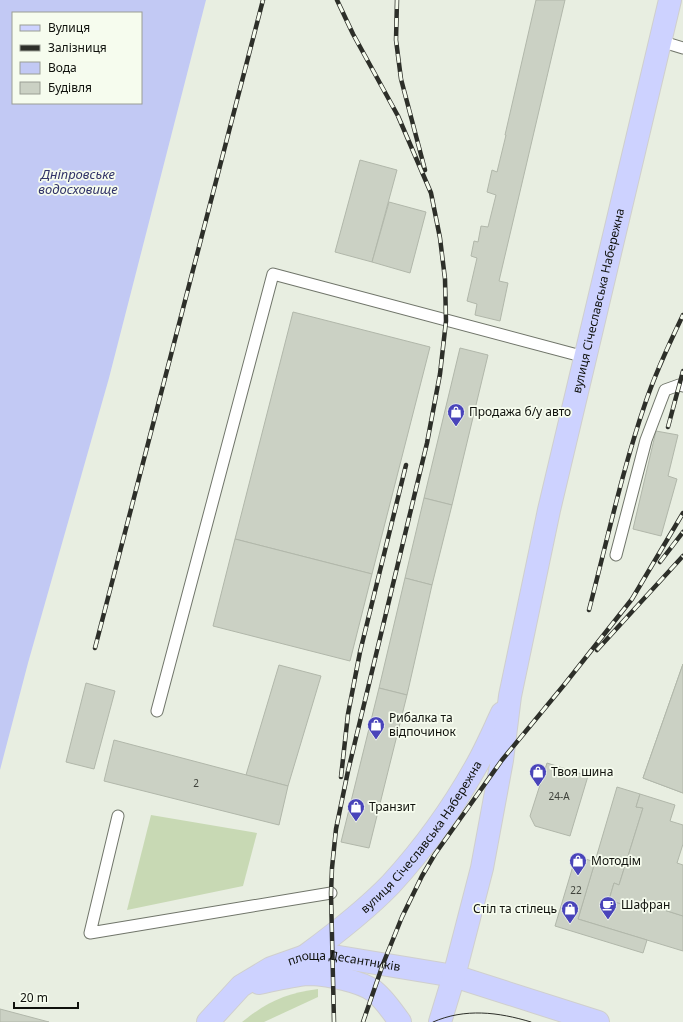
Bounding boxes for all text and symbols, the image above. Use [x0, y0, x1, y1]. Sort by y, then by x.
legend [12, 12, 142, 104]
text: Вулиця [48, 19, 90, 36]
text: Залізниця [48, 39, 107, 56]
text: Вода [48, 59, 77, 76]
text: Будівля [48, 79, 92, 96]
water label: Дніпровське водосховище [38, 165, 118, 198]
street label: вулиця Січеславська Набережна [568, 206, 628, 395]
shop icon: Продажа б/у авто [446, 402, 466, 427]
place label: Продажа б/у авто [469, 403, 571, 420]
place label: Рибалка та відпочинок [389, 709, 456, 740]
shop icon: Рибалка та відпочинок [366, 715, 386, 740]
street label: вулиця Січеславська Набережна [357, 757, 485, 917]
shop icon: Твоя шина [528, 762, 548, 787]
place label: Твоя шина [551, 763, 613, 780]
house number: 2 [193, 776, 199, 790]
house number: 24-А [548, 789, 570, 803]
shop icon: Транзит [346, 797, 366, 822]
place label: Транзит [369, 798, 416, 815]
shop icon: Мотодім [568, 851, 588, 876]
place label: Мотодім [591, 852, 641, 869]
house number: 22 [570, 883, 582, 897]
cafe icon: Шафран [598, 895, 618, 920]
place label: Шафран [621, 896, 670, 913]
shop icon: Стіл та стілець [560, 899, 580, 924]
place label: Стіл та стілець [473, 900, 557, 917]
street label: площа Десантників [285, 946, 402, 975]
scale bar [14, 984, 78, 1010]
text: 20 m [20, 989, 48, 1006]

